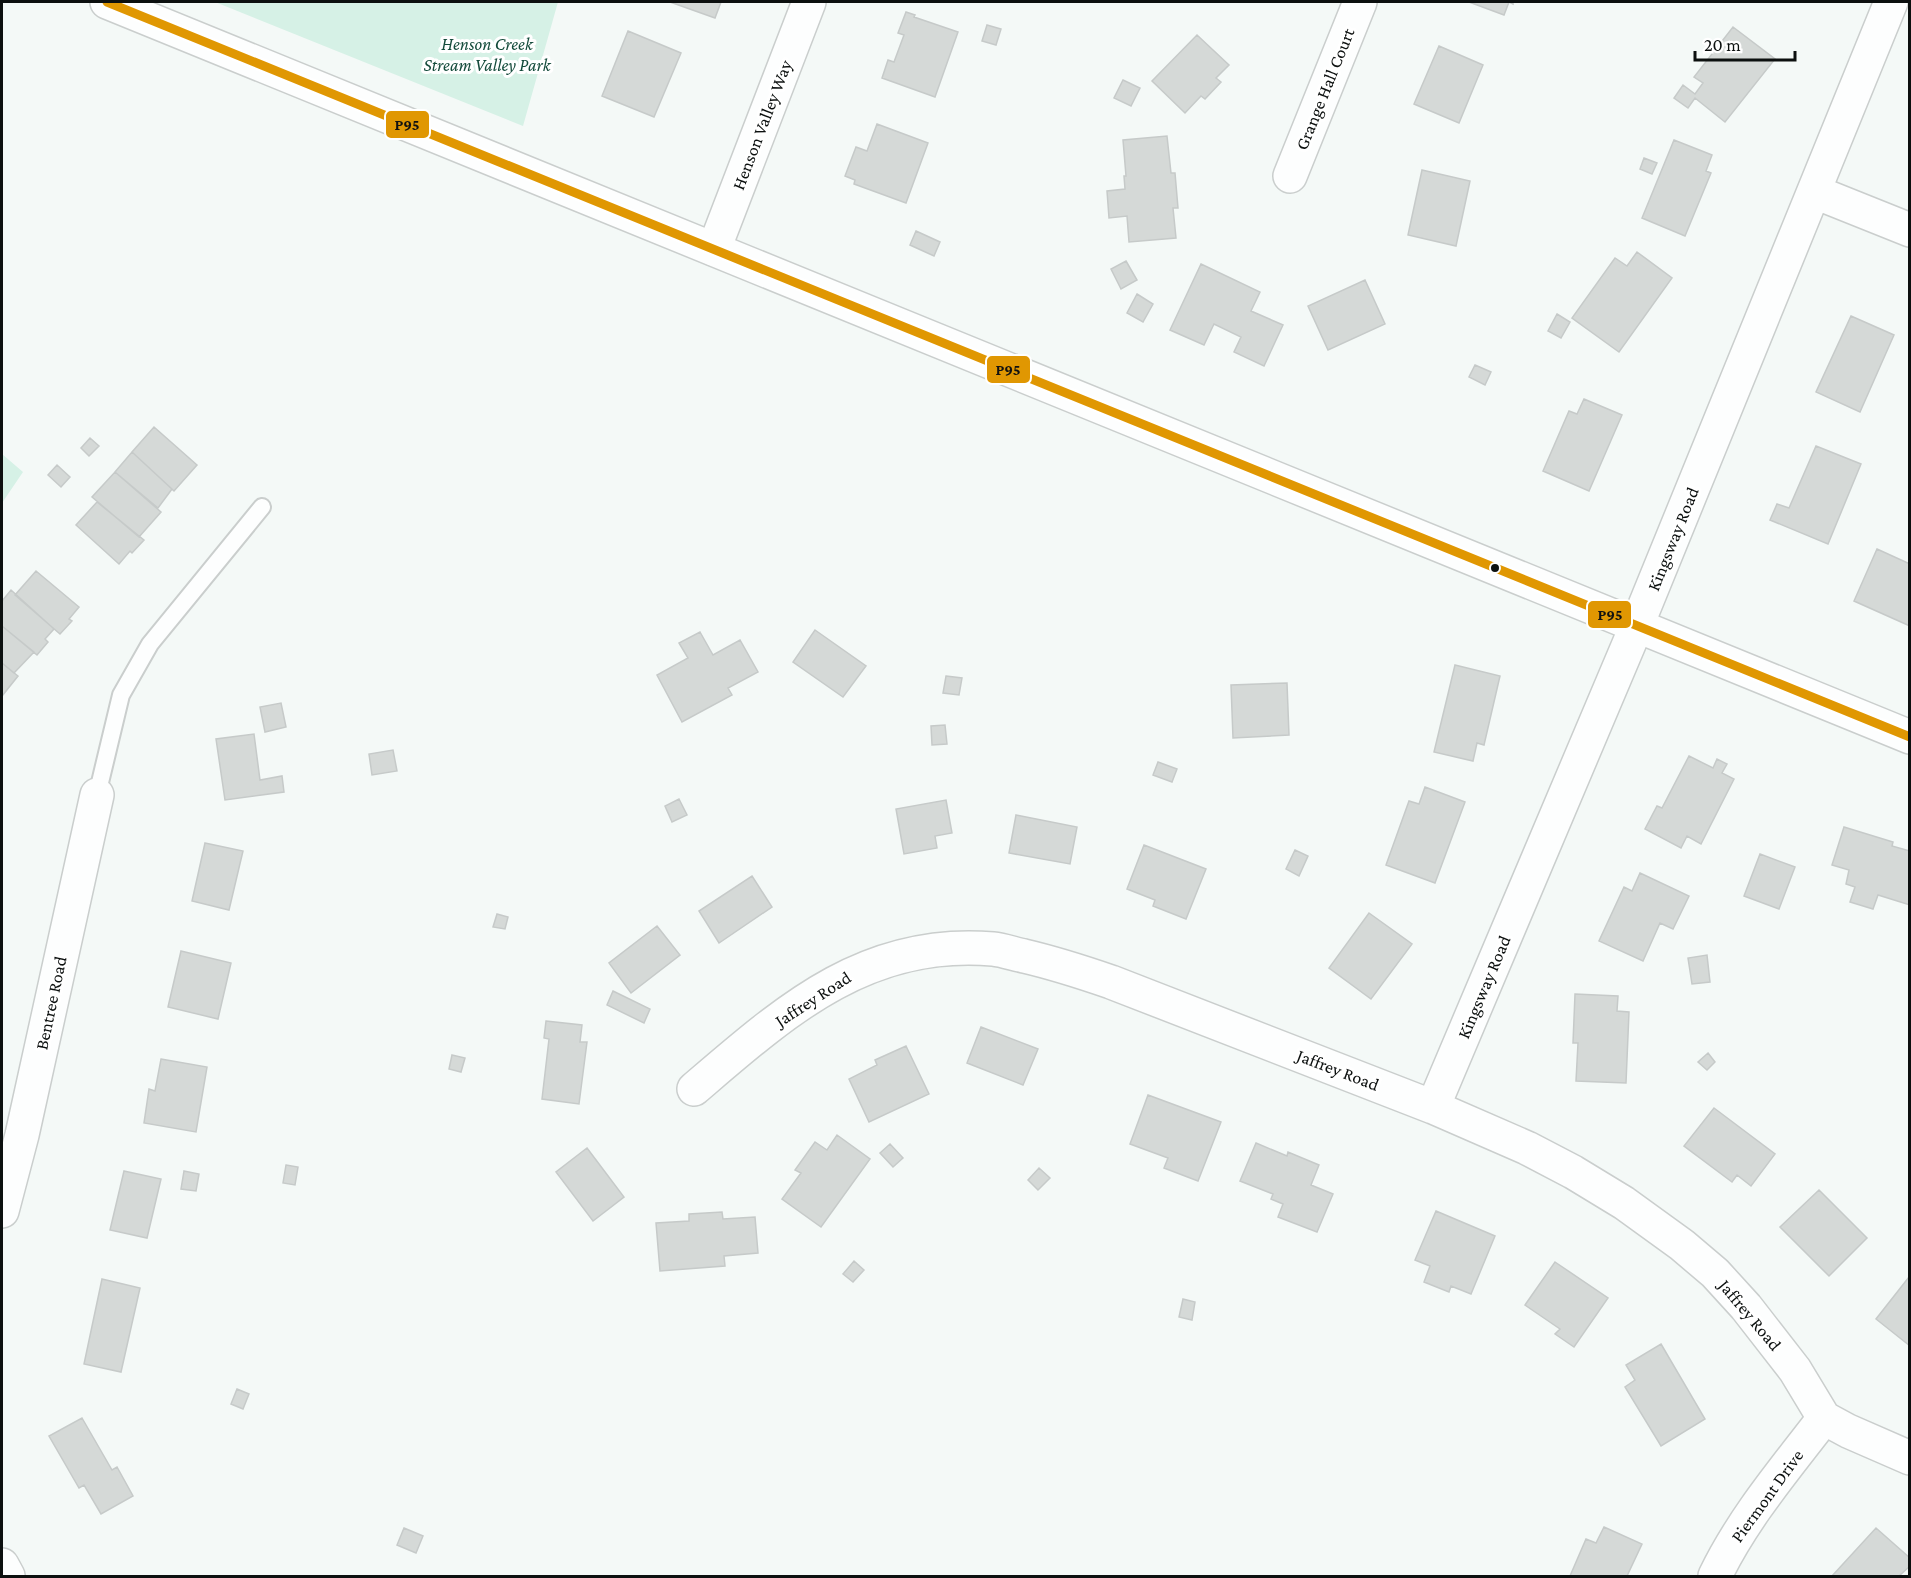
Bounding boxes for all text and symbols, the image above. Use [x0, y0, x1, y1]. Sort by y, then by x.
street label: Grange Hall Court [1291, 24, 1359, 153]
scale bar [1695, 24, 1796, 62]
park label: Henson Creek Stream Valley Park [423, 34, 552, 75]
text: 20 m [1704, 35, 1741, 55]
street label: Henson Valley Way [728, 57, 796, 193]
line badge: P95 [385, 110, 430, 139]
text: P95 [394, 116, 420, 133]
line badge: P95 [986, 355, 1031, 384]
text: P95 [995, 361, 1021, 378]
street label: Kingsway Road [1643, 484, 1703, 594]
unlabelled marker [1489, 562, 1501, 574]
line badge: P95 [1587, 600, 1632, 629]
text: P95 [1597, 606, 1623, 623]
street label: Kingsway Road [1453, 932, 1515, 1041]
street label: Bentree Road [31, 954, 71, 1052]
street label: Jaffrey Road [770, 967, 855, 1032]
street label: Jaffrey Road [1292, 1044, 1382, 1095]
street label: Jaffrey Road [1713, 1274, 1786, 1355]
street label: Piermont Drive [1727, 1446, 1807, 1546]

